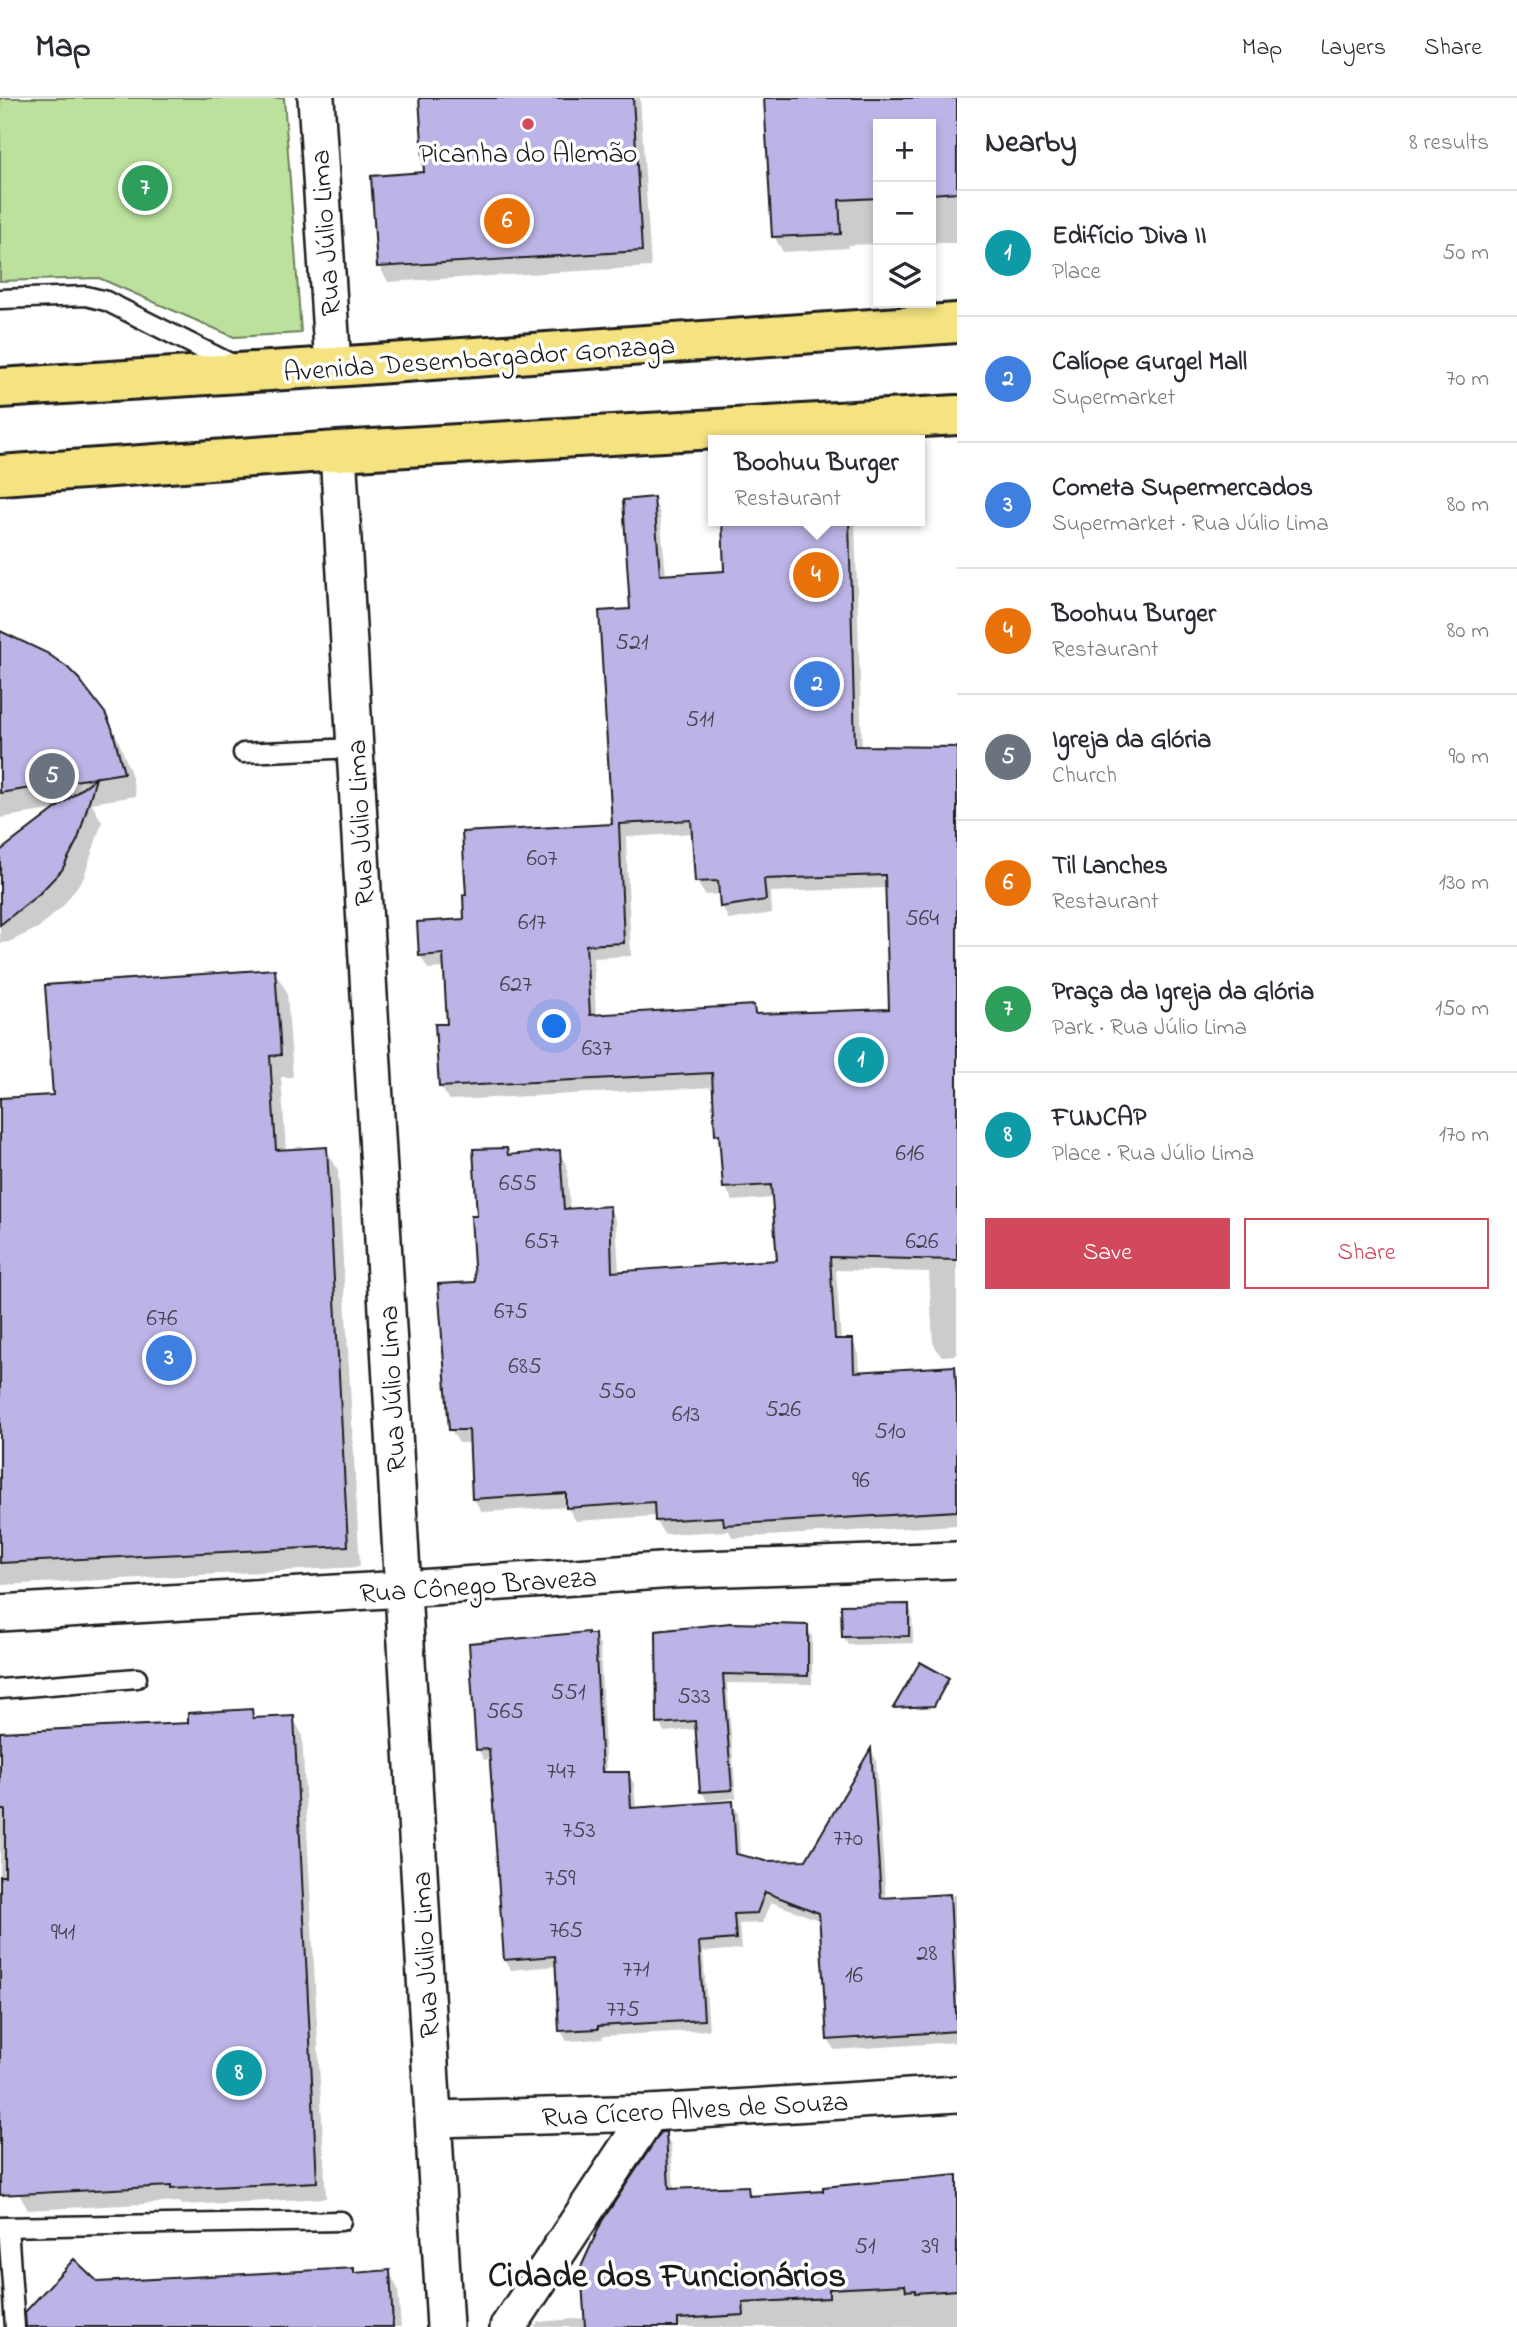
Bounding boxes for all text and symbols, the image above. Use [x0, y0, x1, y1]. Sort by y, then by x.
text: Map [35, 24, 91, 72]
text: Map [1242, 31, 1282, 66]
text: Layers [1320, 31, 1386, 66]
text: Share [1424, 31, 1482, 66]
marker: Picanha do Alemão [520, 116, 536, 132]
map controls [873, 119, 936, 308]
button: + [873, 119, 936, 182]
text: Nearby [985, 122, 1077, 166]
text: 8 results [1409, 127, 1489, 160]
place label: Picanha do Alemão [419, 135, 637, 176]
street label: Rua Júlio Lima [301, 148, 354, 317]
pin: 7 [122, 162, 168, 214]
button: − [873, 182, 936, 245]
pin: 6 [484, 195, 530, 247]
text: Edifício Diva II [1052, 218, 1207, 256]
text: 1 [1004, 237, 1012, 270]
text: 50 m [1442, 237, 1489, 270]
button: layers [873, 245, 936, 308]
text: Place [1052, 256, 1101, 289]
street label: Avenida Desembargador Gonzaga [282, 326, 676, 395]
text: Calíope Gurgel Mall [1052, 344, 1247, 382]
text: 2 [1002, 363, 1014, 396]
text: 70 m [1446, 363, 1489, 396]
text: Supermarket [1052, 382, 1175, 415]
popup [708, 435, 925, 526]
text: Boohuu Burger [735, 445, 898, 483]
text: Cometa Supermercados [1052, 470, 1313, 508]
text: Restaurant [735, 483, 841, 516]
text: 3 [1003, 489, 1013, 522]
text: 80 m [1447, 489, 1489, 522]
text: Supermarket · Rua Júlio Lima [1052, 508, 1329, 541]
pin: 4 [793, 549, 839, 601]
text: Boohuu Burger [1052, 596, 1216, 634]
text: 4 [1003, 615, 1013, 648]
text: 80 m [1447, 615, 1489, 648]
house number: 521 [615, 626, 649, 661]
text: Restaurant [1052, 634, 1159, 667]
pin: 2 [794, 658, 840, 710]
house number: 511 [686, 703, 715, 738]
text: Igreja da Glória [1052, 722, 1211, 760]
street label: Rua Júlio Lima [338, 739, 387, 907]
text: 5 [1001, 741, 1015, 774]
text: 90 m [1449, 741, 1489, 774]
pin: 5 [29, 750, 75, 802]
text: Church [1052, 760, 1117, 793]
house number: 607 [527, 842, 558, 877]
text: Til Lanches [1052, 848, 1168, 886]
text: 6 [1003, 867, 1013, 900]
text: 130 m [1439, 867, 1489, 900]
text: Restaurant [1052, 886, 1159, 919]
house number: 564 [905, 902, 939, 937]
house number: 617 [518, 906, 546, 941]
house number: 627 [500, 968, 532, 1003]
text: Praça da Igreja da Glória [1052, 974, 1314, 1012]
text: 7 [1003, 993, 1013, 1026]
text: 150 m [1435, 993, 1489, 1026]
your location [537, 1009, 571, 1043]
text: Park · Rua Júlio Lima [1052, 1012, 1247, 1045]
house number: 637 [582, 1032, 612, 1067]
pin: 1 [838, 1034, 884, 1086]
text: FUNCAP [1052, 1100, 1147, 1138]
text: 8 [1004, 1119, 1012, 1152]
text: 170 m [1439, 1119, 1489, 1152]
house number: 616 [896, 1137, 925, 1172]
text: Place · Rua Júlio Lima [1052, 1138, 1254, 1171]
house number: 655 [499, 1167, 537, 1202]
button: Save [985, 1218, 1230, 1289]
button: Share [1244, 1218, 1489, 1289]
house number: 657 [525, 1225, 559, 1260]
house number: 626 [905, 1225, 939, 1260]
house number: 675 [494, 1295, 528, 1330]
house number: 676 [146, 1302, 178, 1337]
street label: Rua Júlio Lima [370, 1305, 419, 1473]
pin: 3 [146, 1332, 192, 1384]
house number: 685 [508, 1350, 542, 1385]
house number: 550 [598, 1375, 636, 1410]
house number: 526 [765, 1393, 802, 1428]
house number: 613 [672, 1398, 700, 1433]
house number: 510 [874, 1415, 906, 1450]
house number: 96 [852, 1464, 870, 1499]
street label: Rua Cônego Braveza [358, 1559, 598, 1616]
house number: 551 [550, 1676, 586, 1711]
house number: 533 [677, 1680, 711, 1715]
house number: 565 [486, 1695, 524, 1730]
house number: 747 [546, 1755, 576, 1790]
house number: 753 [562, 1814, 596, 1849]
house number: 770 [833, 1822, 863, 1857]
house number: 759 [545, 1862, 576, 1897]
street label: Rua Júlio Lima [403, 1871, 452, 2039]
house number: 765 [549, 1914, 583, 1949]
house number: 941 [51, 1916, 76, 1951]
house number: 28 [917, 1937, 937, 1972]
house number: 771 [622, 1953, 650, 1988]
house number: 16 [845, 1959, 864, 1994]
house number: 775 [606, 1993, 640, 2028]
pin: 8 [216, 2047, 262, 2099]
street label: Rua Cícero Alves de Souza [541, 2083, 850, 2140]
house number: 51 [854, 2230, 876, 2265]
house number: 39 [921, 2230, 939, 2265]
district label: Cidade dos Funcionários [488, 2252, 846, 2303]

